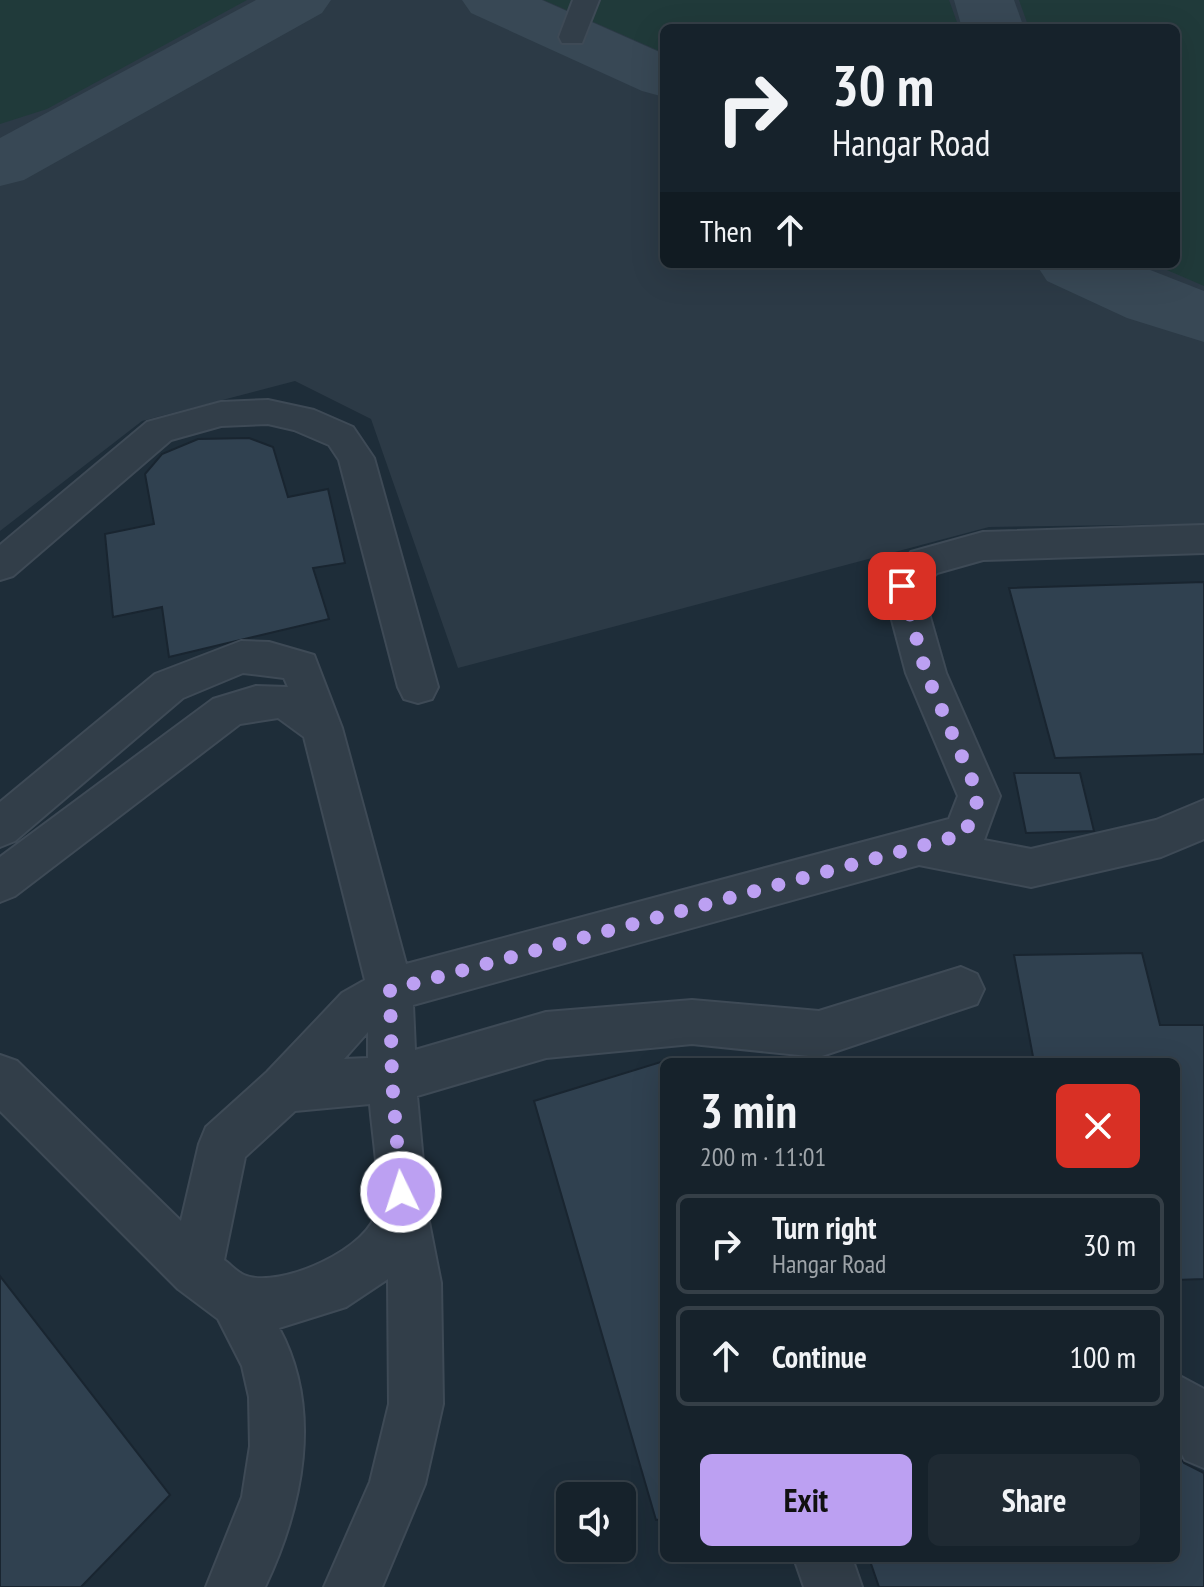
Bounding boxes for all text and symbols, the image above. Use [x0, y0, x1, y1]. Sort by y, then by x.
text: 30 m [832, 49, 934, 121]
icon: right [700, 56, 804, 160]
text: Hangar Road [832, 119, 990, 166]
icon: ahead [768, 208, 812, 252]
text: Then [700, 211, 752, 250]
pin [868, 552, 936, 620]
icon: arrive [880, 564, 924, 608]
text: 3 min [700, 1079, 797, 1141]
button: close [1056, 1084, 1140, 1168]
text: 200 m · 11:01 [700, 1140, 826, 1173]
position arrow [359, 1150, 443, 1234]
text: Turn right [772, 1208, 876, 1247]
icon: right [704, 1222, 748, 1266]
text: 30 m [1083, 1225, 1136, 1264]
text: Hangar Road [772, 1247, 886, 1280]
icon: ahead [704, 1334, 748, 1378]
text: Continue [772, 1337, 867, 1376]
text: 100 m [1070, 1337, 1136, 1376]
button: Exit [700, 1454, 912, 1546]
button: Share [928, 1454, 1140, 1546]
map controls [556, 1482, 636, 1562]
button: sound [556, 1482, 636, 1562]

